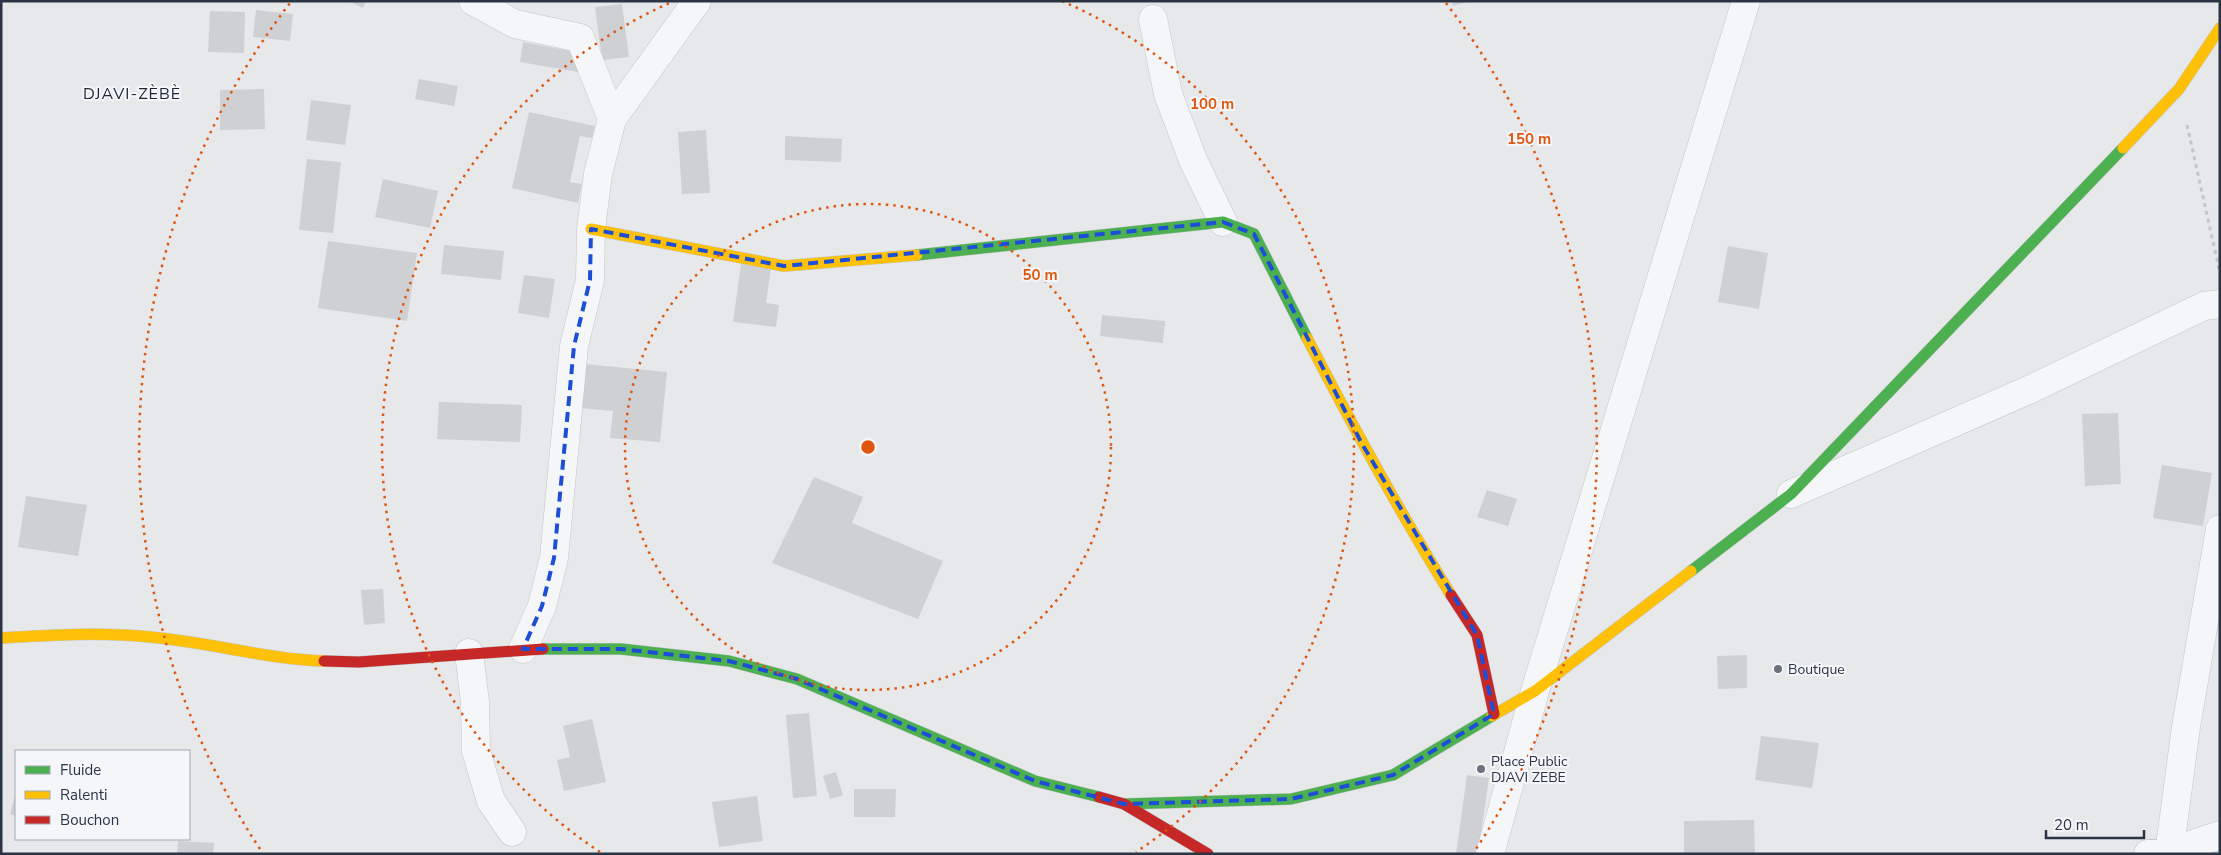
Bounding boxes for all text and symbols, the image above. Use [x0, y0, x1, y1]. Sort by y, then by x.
district label: DJAVI-ZÈBÈ [83, 83, 181, 105]
text: 100 m [1190, 94, 1234, 114]
text: 150 m [1507, 129, 1551, 149]
text: 50 m [1022, 265, 1058, 285]
centre of rings [859, 438, 877, 456]
place label: Boutique [1788, 660, 1845, 679]
marker: Boutique [1772, 663, 1784, 675]
legend [15, 750, 190, 840]
place label: Place Public DJAVI ZEBE [1491, 752, 1568, 787]
text: Fluide [60, 760, 101, 780]
marker: Place Public DJAVI ZEBE [1475, 763, 1487, 775]
text: Ralenti [60, 785, 108, 805]
scale bar [2046, 808, 2144, 840]
text: Bouchon [60, 810, 119, 830]
text: 20 m [2054, 815, 2089, 835]

